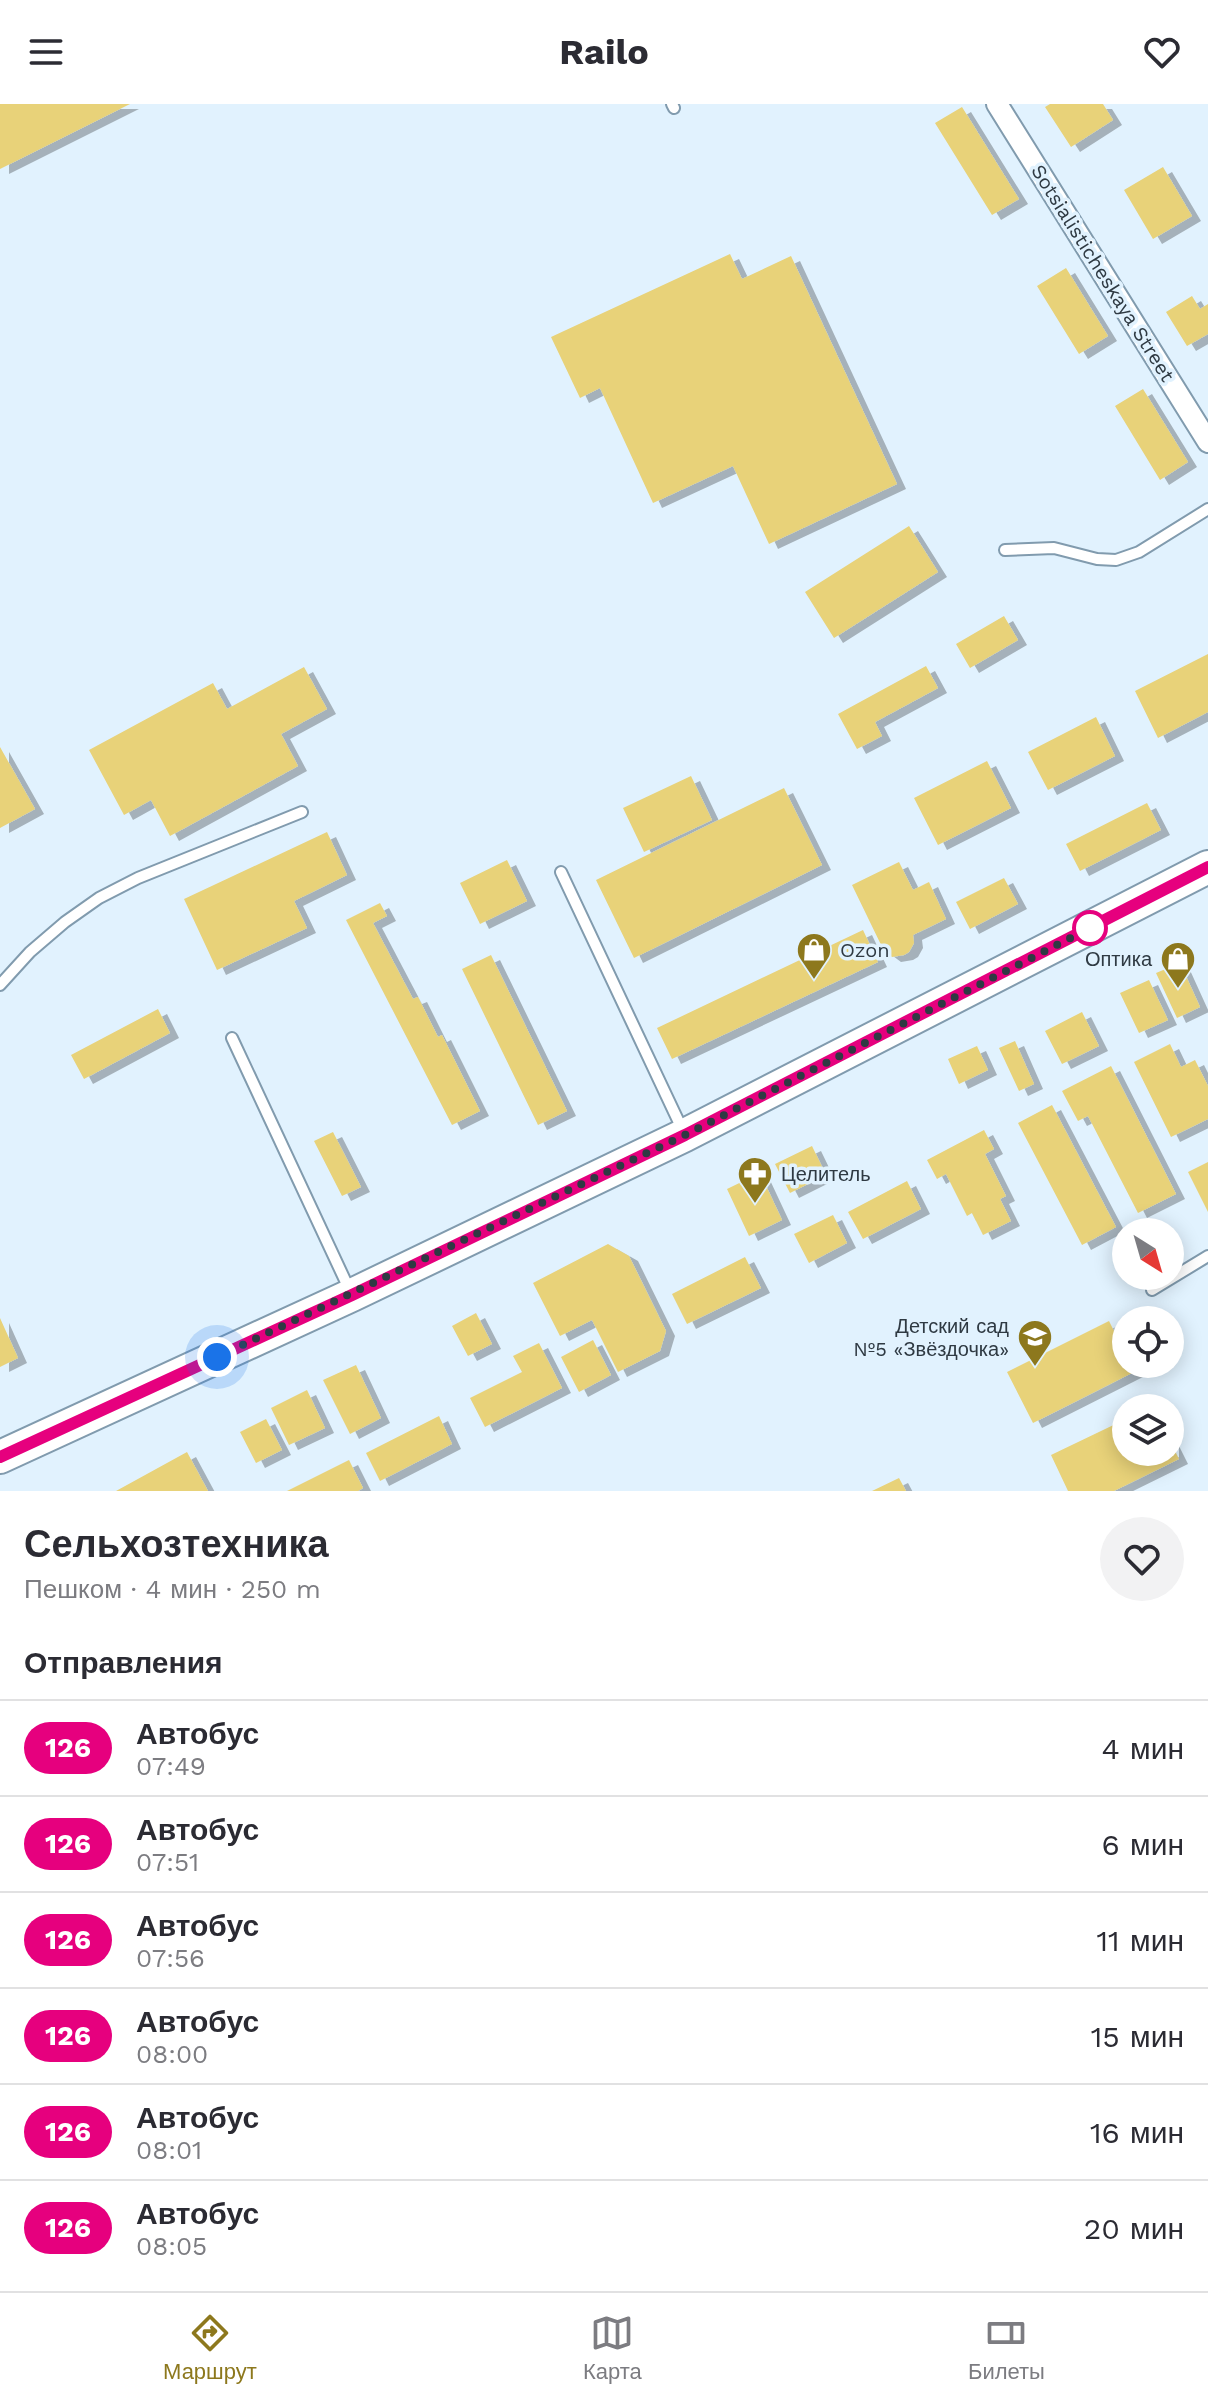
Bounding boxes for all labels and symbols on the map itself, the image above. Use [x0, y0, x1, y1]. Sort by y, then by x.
street label: Sotsialisticheskaya Street [1026, 160, 1180, 386]
unlabelled marker [1073, 911, 1107, 945]
shop icon: Ozon [795, 931, 833, 981]
place label: Ozon [840, 938, 890, 962]
shop icon: Оптика [1159, 940, 1197, 990]
place label: Оптика [1085, 947, 1153, 971]
pharmacy icon: Целитель [736, 1155, 774, 1205]
place label: Целитель [781, 1162, 871, 1186]
north arrow [1112, 1218, 1184, 1290]
place label: Детский сад №5 «Звёздочка» [853, 1314, 1009, 1361]
school or university icon: Детский сад №5 «Звёздочка» [1016, 1318, 1054, 1368]
your location [197, 1337, 237, 1377]

